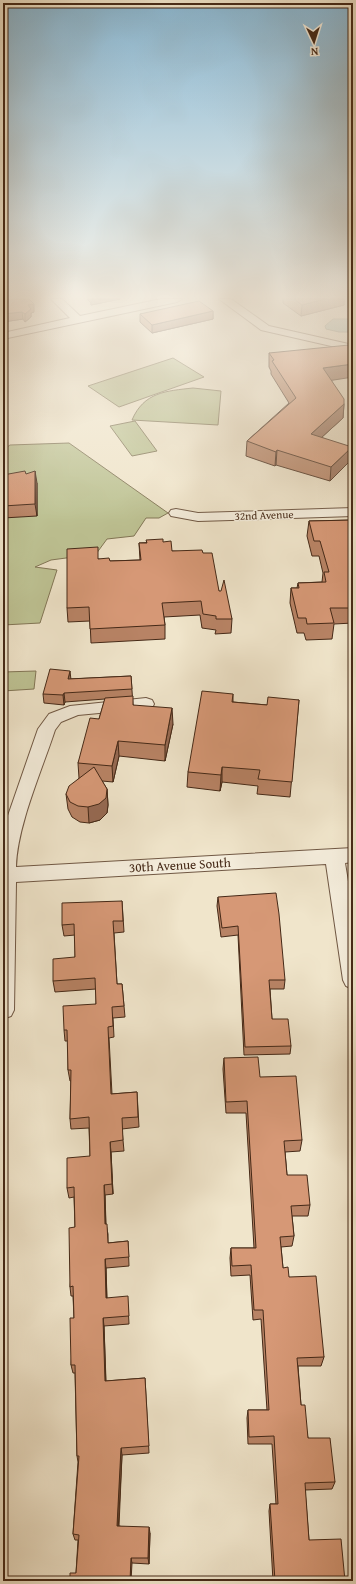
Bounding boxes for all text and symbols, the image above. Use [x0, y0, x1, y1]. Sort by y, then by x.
north arrow [294, 22, 334, 62]
text: N [310, 44, 319, 60]
street label: 32nd Avenue [234, 506, 294, 524]
street label: 30th Avenue South [129, 853, 232, 877]

